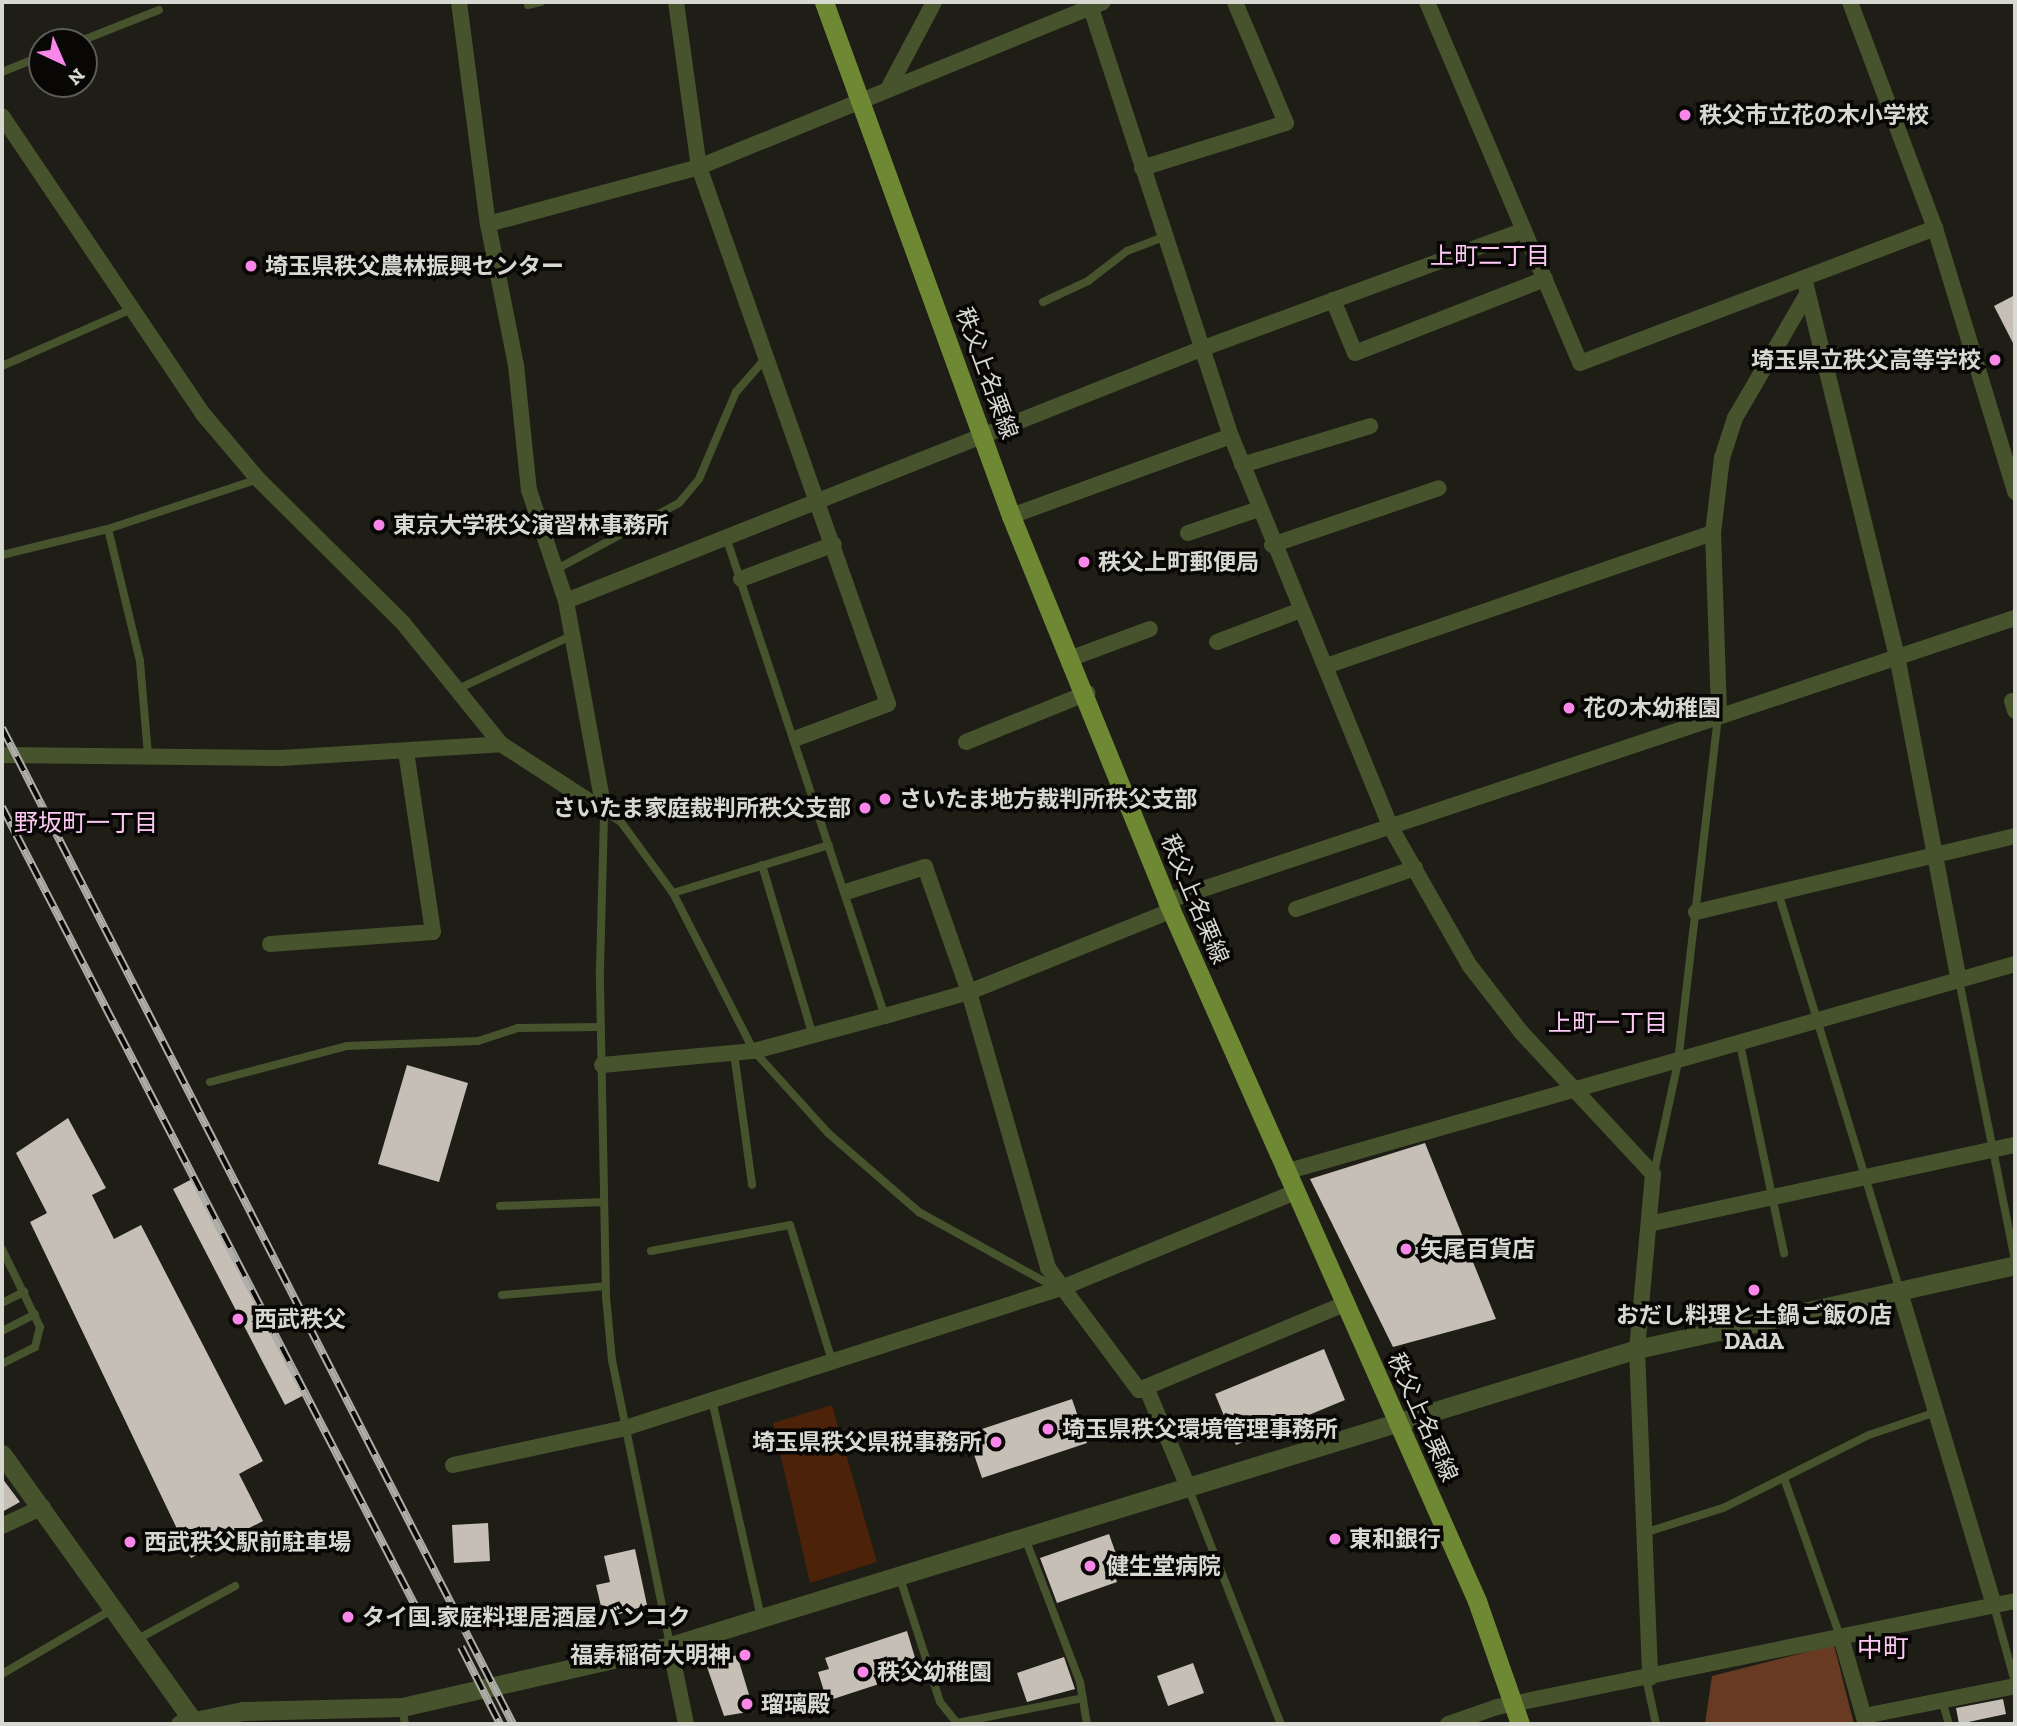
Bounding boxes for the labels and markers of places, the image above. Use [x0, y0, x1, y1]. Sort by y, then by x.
place label: 秩父市立花の木小学校 [1699, 101, 1929, 129]
marker: 秩父市立花の木小学校 [1677, 107, 1693, 123]
place label: 埼玉県秩父農林振興センター [265, 252, 564, 280]
marker: 埼玉県秩父農林振興センター [243, 258, 259, 274]
place label: 埼玉県立秩父高等学校 [1751, 346, 1981, 374]
marker: 埼玉県立秩父高等学校 [1987, 352, 2003, 368]
place label: 東京大学秩父演習林事務所 [393, 511, 669, 539]
marker: 東京大学秩父演習林事務所 [371, 517, 387, 533]
place label: 秩父上町郵便局 [1098, 548, 1259, 576]
marker: 秩父上町郵便局 [1076, 554, 1092, 570]
place label: 花の木幼稚園 [1583, 694, 1721, 722]
marker: 花の木幼稚園 [1561, 700, 1577, 716]
place label: さいたま地方裁判所秩父支部 [899, 785, 1198, 813]
marker: さいたま地方裁判所秩父支部 [877, 791, 893, 807]
place label: さいたま家庭裁判所秩父支部 [552, 794, 851, 822]
marker: さいたま家庭裁判所秩父支部 [857, 800, 873, 816]
place label: 矢尾百貨店 [1420, 1235, 1535, 1263]
marker: 矢尾百貨店 [1398, 1241, 1414, 1257]
marker: おだし料理と土鍋ご飯の店 DAdA [1746, 1282, 1762, 1298]
place label: おだし料理と土鍋ご飯の店 DAdA [1616, 1301, 1892, 1355]
place label: 西武秩父 [254, 1305, 346, 1333]
marker: 西武秩父 [228, 1309, 248, 1329]
place label: 埼玉県秩父環境管理事務所 [1062, 1415, 1338, 1443]
marker: 埼玉県秩父環境管理事務所 [1040, 1421, 1056, 1437]
place label: 埼玉県秩父県税事務所 [752, 1428, 982, 1456]
marker: 埼玉県秩父県税事務所 [988, 1434, 1004, 1450]
place label: 東和銀行 [1349, 1525, 1441, 1553]
place label: 西武秩父駅前駐車場 [144, 1528, 351, 1556]
marker: 東和銀行 [1327, 1531, 1343, 1547]
marker: 西武秩父駅前駐車場 [122, 1534, 138, 1550]
place label: 健生堂病院 [1106, 1552, 1221, 1580]
marker: 健生堂病院 [1080, 1556, 1100, 1576]
place label: タイ国.家庭料理居酒屋バンコク [362, 1603, 689, 1631]
marker: タイ国.家庭料理居酒屋バンコク [340, 1609, 356, 1625]
place label: 福寿稲荷大明神 [570, 1641, 731, 1669]
marker: 福寿稲荷大明神 [737, 1647, 753, 1663]
place label: 秩父幼稚園 [877, 1658, 992, 1686]
marker: 秩父幼稚園 [855, 1664, 871, 1680]
place label: 瑠璃殿 [761, 1690, 830, 1718]
marker: 瑠璃殿 [739, 1696, 755, 1712]

